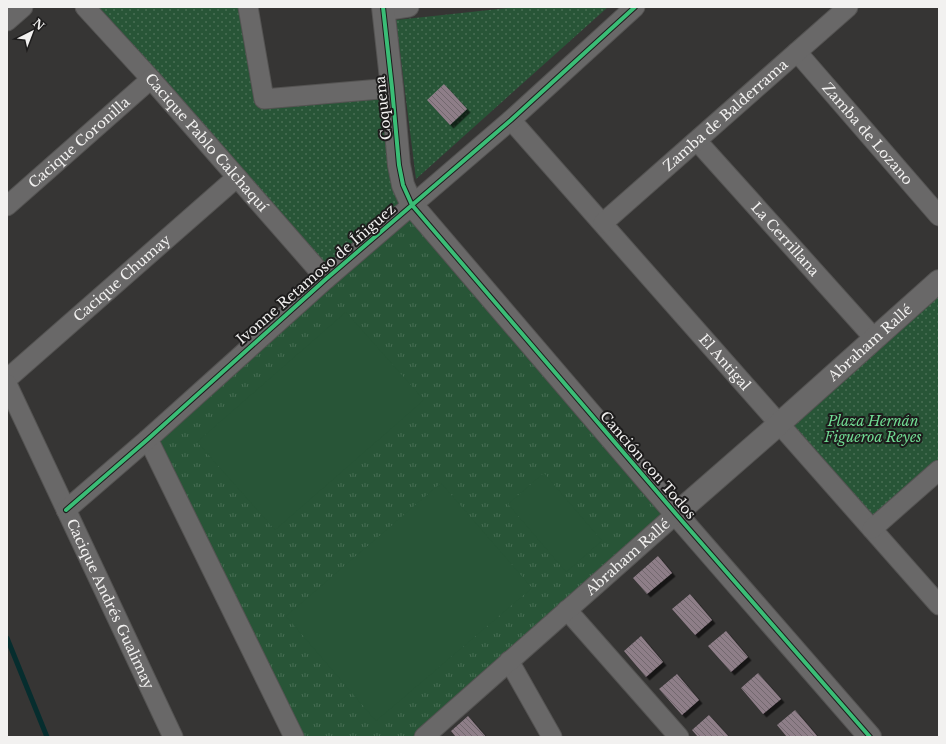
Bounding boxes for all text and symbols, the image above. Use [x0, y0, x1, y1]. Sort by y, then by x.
north arrow [12, 12, 52, 52]
text: N [30, 16, 48, 34]
street label: Zamba de Balderrama [659, 55, 792, 175]
street label: Cacique Pablo Calchaquí [141, 70, 272, 215]
street label: Coquena [371, 75, 395, 141]
street label: Zamba de Lozano [818, 79, 917, 189]
street label: Cacique Coronilla [25, 93, 134, 192]
street label: La Cerrillana [747, 198, 823, 280]
street label: Ivonne Retamoso de Íñiguez [233, 200, 399, 348]
street label: Cacique Chumay [70, 231, 174, 326]
street label: Abraham Rallé [824, 300, 916, 386]
street label: El Antigal [695, 330, 755, 395]
street label: Canción con Todos [596, 407, 700, 523]
park label: Plaza Hernán Figueroa Reyes [823, 412, 922, 446]
street label: Abraham Rallé [581, 515, 674, 600]
street label: Cacique Andrés Gualimay [63, 516, 158, 692]

